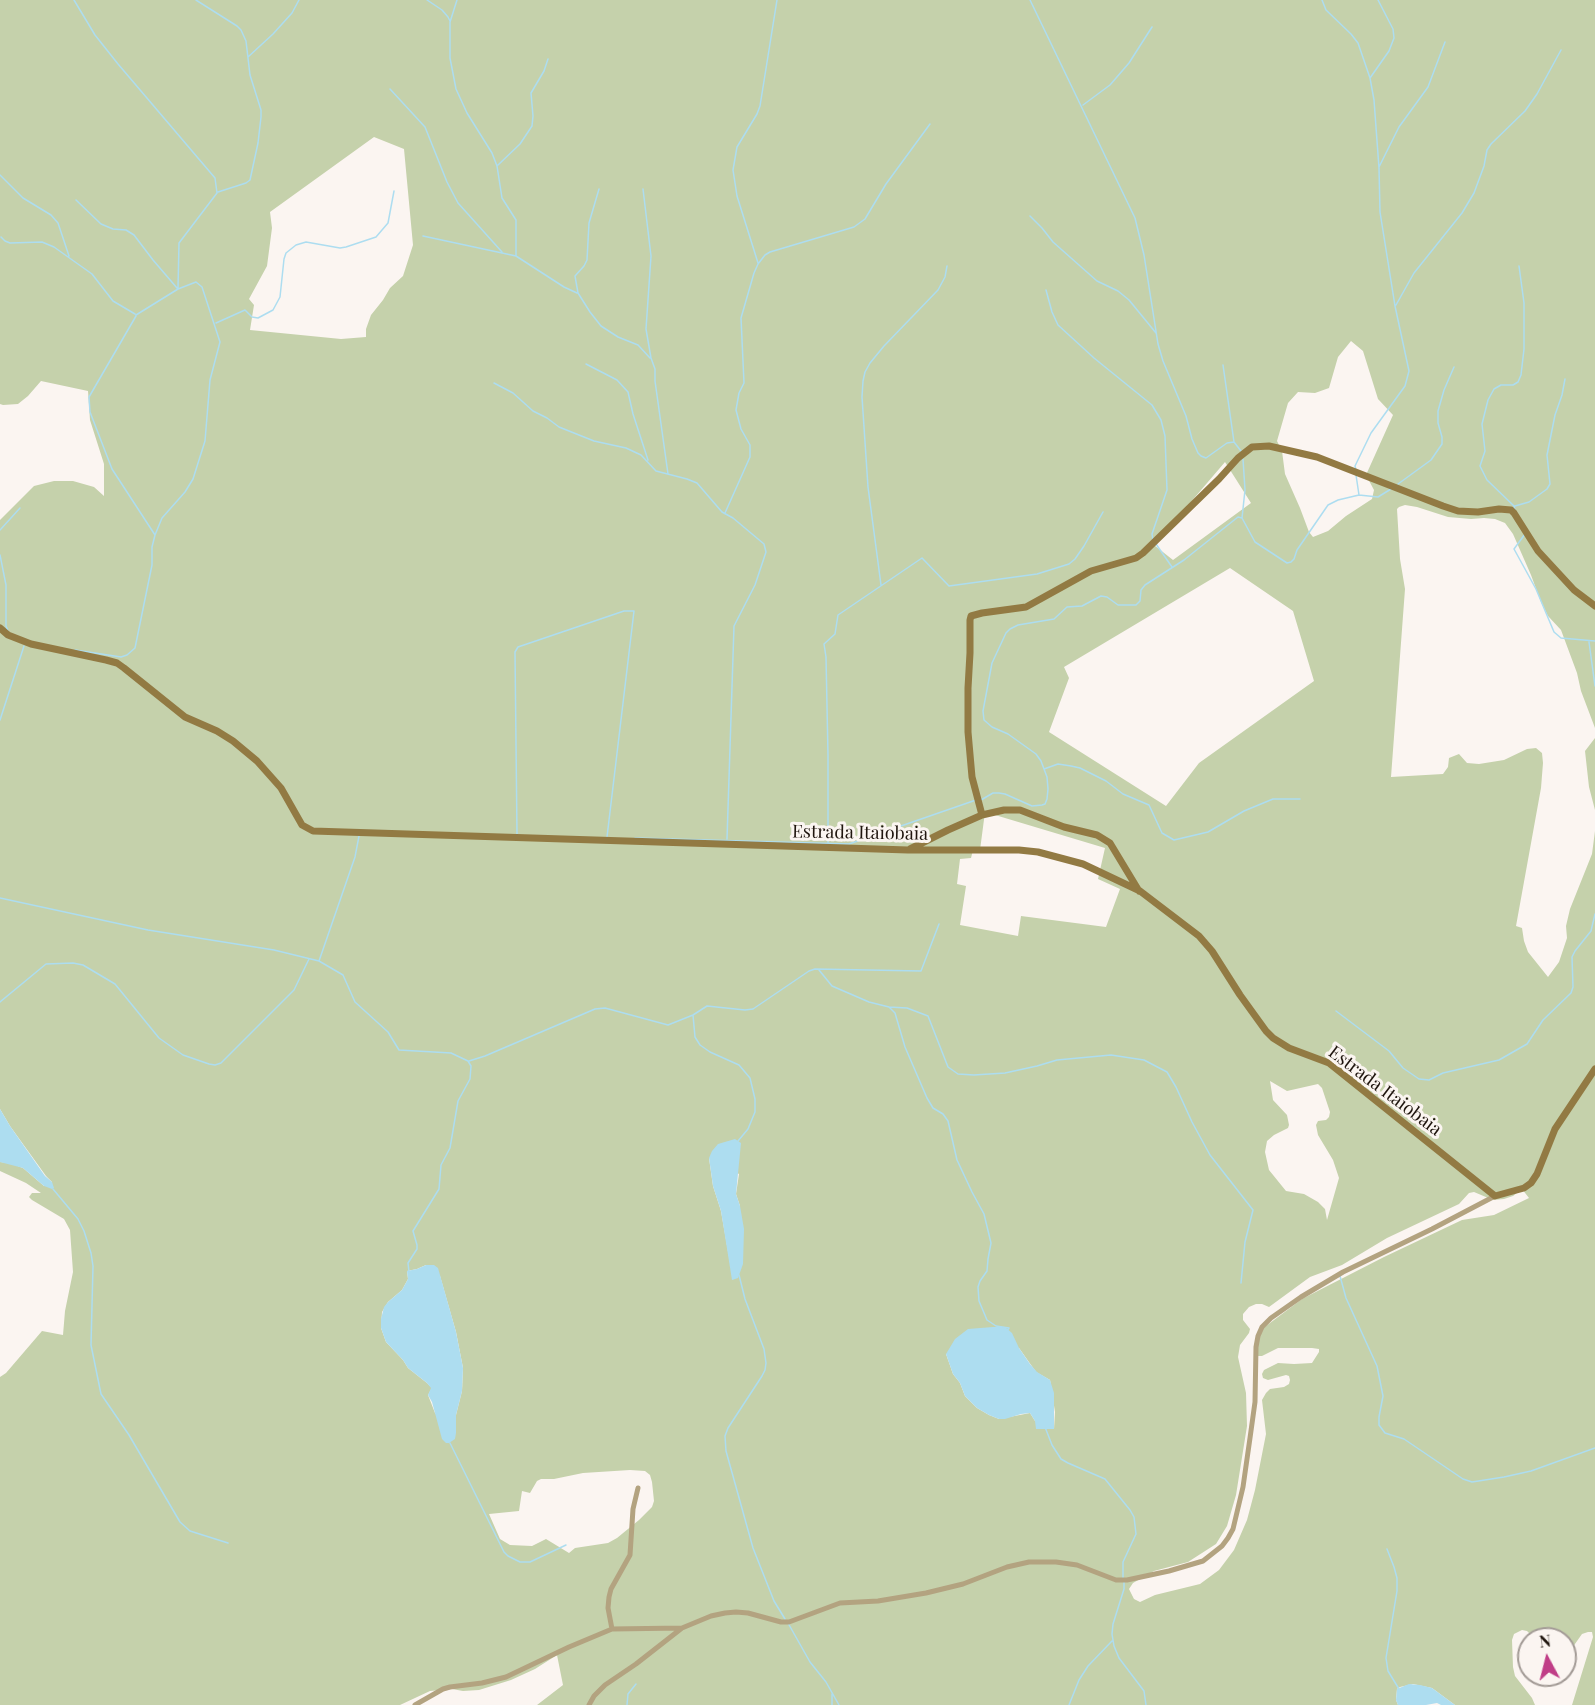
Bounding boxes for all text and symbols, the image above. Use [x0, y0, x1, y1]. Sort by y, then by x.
street label: Estrada Itaiobaia [792, 821, 928, 845]
street label: Estrada Itaiobaia [1324, 1041, 1446, 1141]
north arrow [1517, 1627, 1577, 1687]
text: N [1538, 1629, 1552, 1652]

